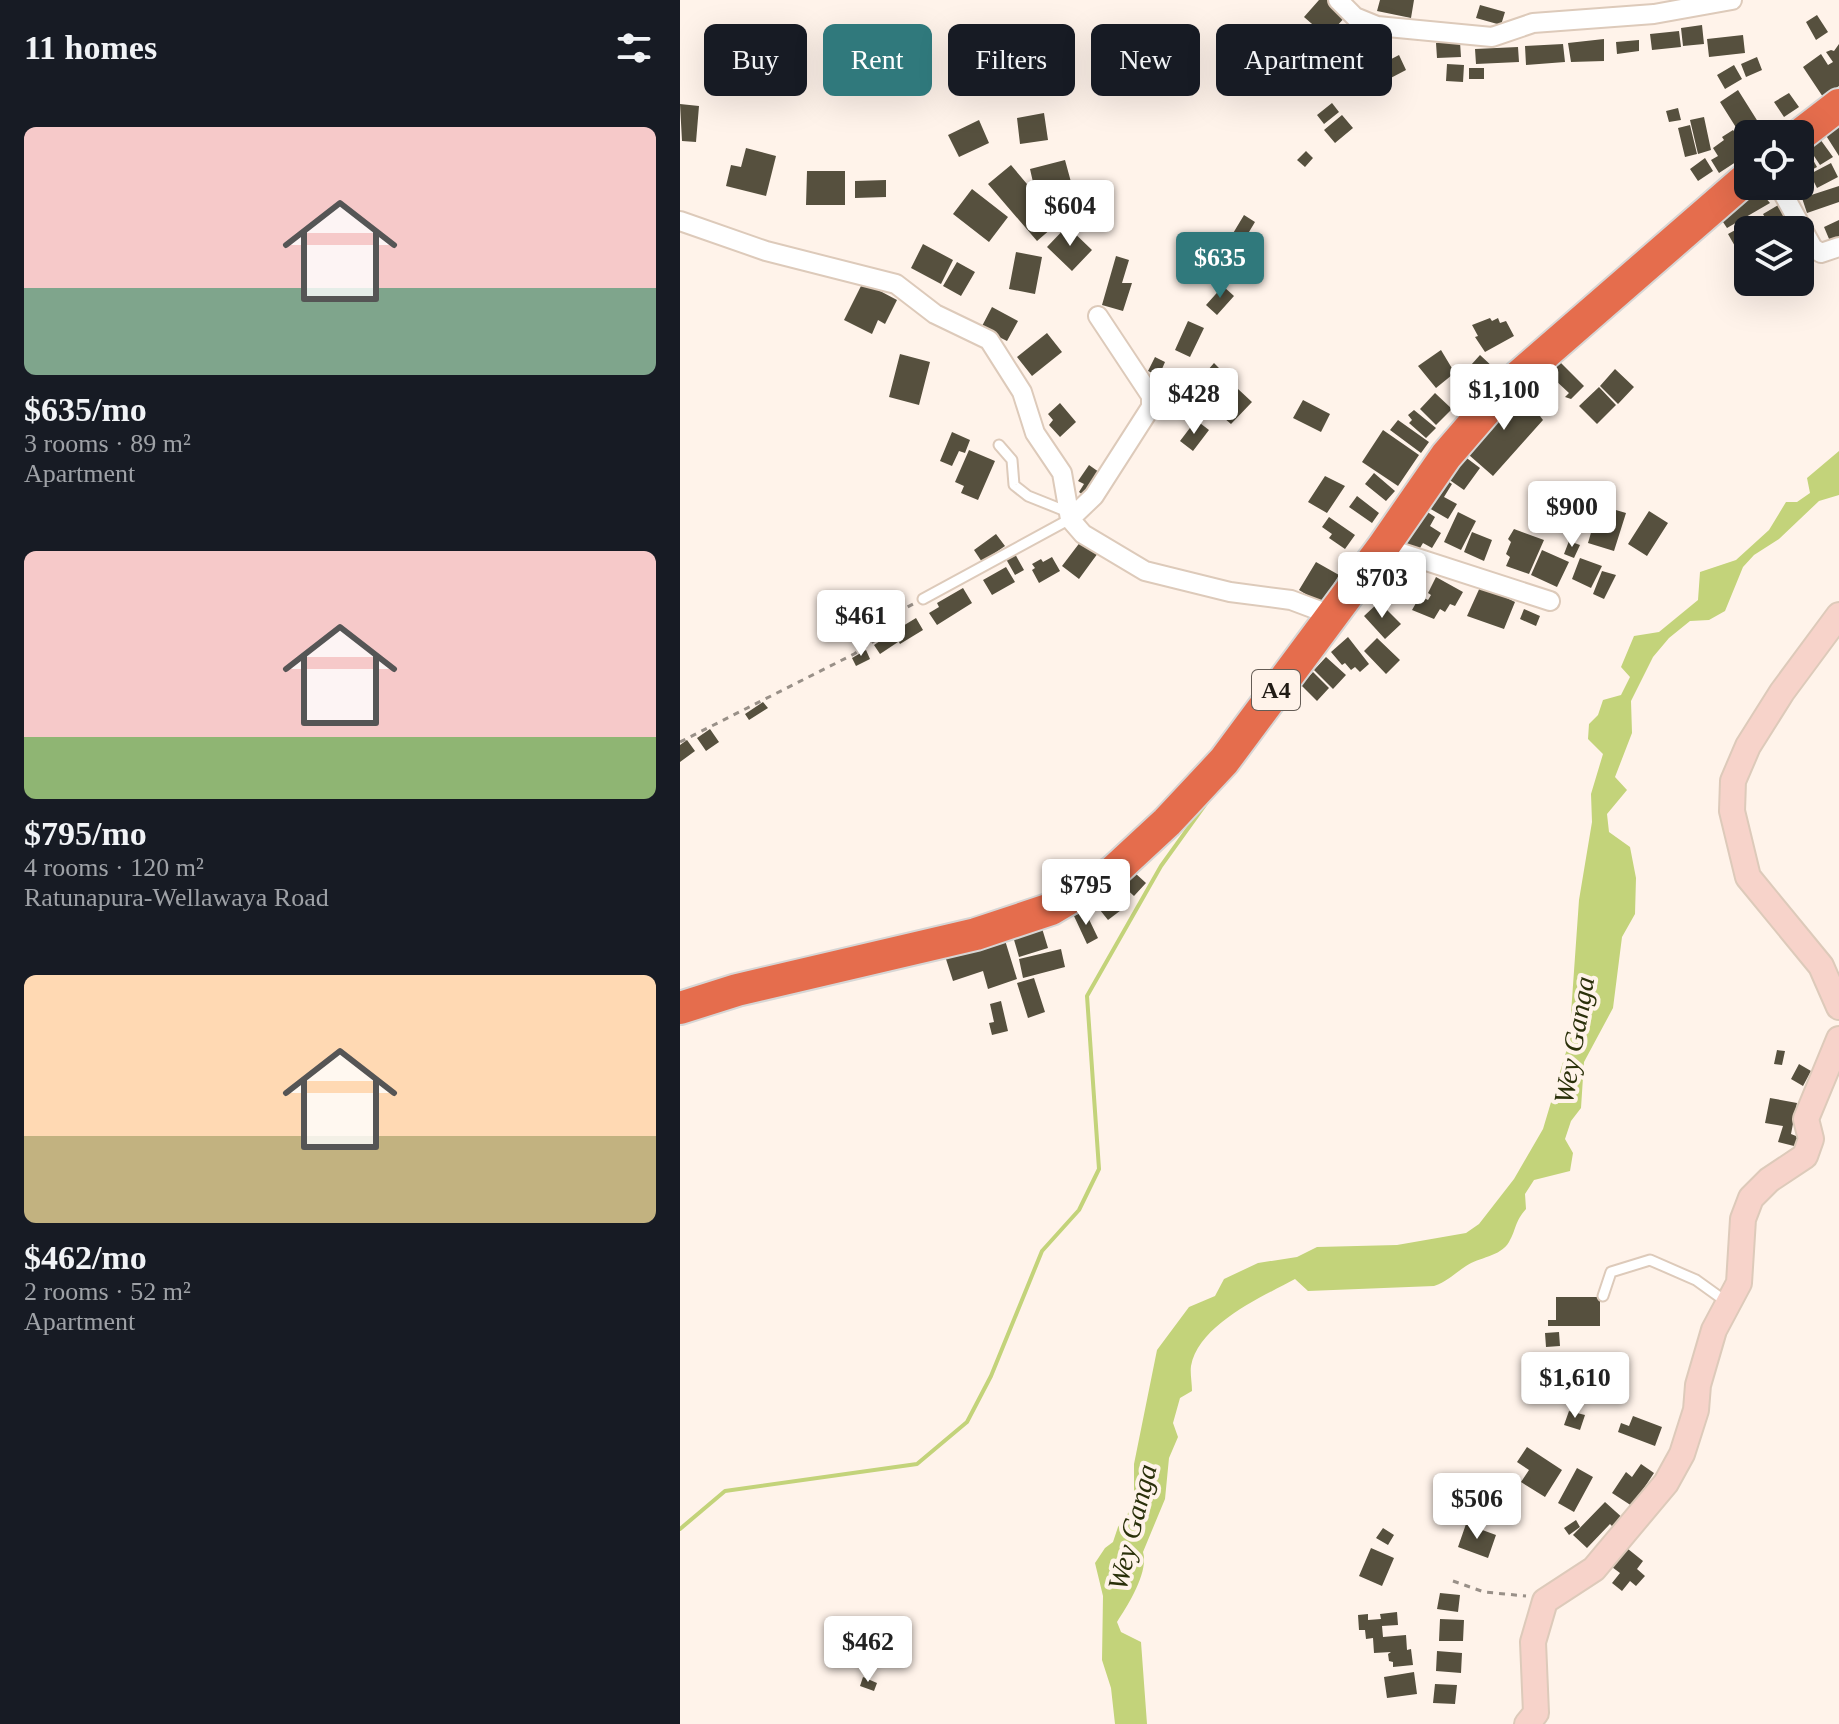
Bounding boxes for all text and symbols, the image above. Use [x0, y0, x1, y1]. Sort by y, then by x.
chip: Buy [704, 24, 807, 96]
chip: Rent [823, 24, 932, 96]
chip: Filters [948, 24, 1075, 96]
chip: New [1091, 24, 1200, 96]
chip: Apartment [1216, 24, 1392, 96]
icon: filters [612, 26, 656, 70]
text: 11 homes [24, 29, 157, 66]
map controls [1734, 120, 1814, 296]
button: locate [1734, 120, 1814, 200]
icon: home [268, 179, 412, 323]
pin: $604 [1023, 180, 1117, 248]
text: $604 [1044, 191, 1096, 220]
button: layers [1734, 216, 1814, 296]
pin: $635 [1173, 232, 1267, 300]
text: $635 [1194, 243, 1246, 272]
pin: $1,100 [1439, 364, 1569, 432]
pin: $428 [1147, 368, 1241, 436]
text: $1,100 [1468, 375, 1540, 404]
text: $428 [1168, 379, 1220, 408]
text: $635/mo [24, 391, 147, 428]
text: 3 rooms · 89 m² [24, 429, 191, 458]
text: Apartment [24, 459, 135, 488]
pin: $900 [1525, 481, 1619, 549]
text: $900 [1546, 492, 1598, 521]
pin: $703 [1335, 552, 1429, 620]
text: $703 [1356, 563, 1408, 592]
pin: $461 [814, 590, 908, 658]
text: $461 [835, 601, 887, 630]
icon: home [268, 603, 412, 747]
road number: A4 [1252, 670, 1300, 710]
text: $795/mo [24, 815, 147, 852]
text: 4 rooms · 120 m² [24, 853, 204, 882]
pin: $795 [1039, 859, 1133, 927]
text: $795 [1060, 870, 1112, 899]
text: Ratunapura-Wellawaya Road [24, 883, 329, 912]
water label: Wey Ganga [1548, 974, 1600, 1106]
icon: home [268, 1027, 412, 1171]
text: $462/mo [24, 1239, 147, 1276]
text: 2 rooms · 52 m² [24, 1277, 191, 1306]
text: Apartment [24, 1307, 135, 1336]
pin: $1,610 [1510, 1352, 1640, 1420]
text: $1,610 [1539, 1363, 1611, 1392]
water label: Wey Ganga [1101, 1461, 1163, 1593]
pin: $506 [1430, 1473, 1524, 1541]
text: $506 [1451, 1484, 1503, 1513]
pin: $462 [821, 1616, 915, 1684]
text: $462 [842, 1627, 894, 1656]

